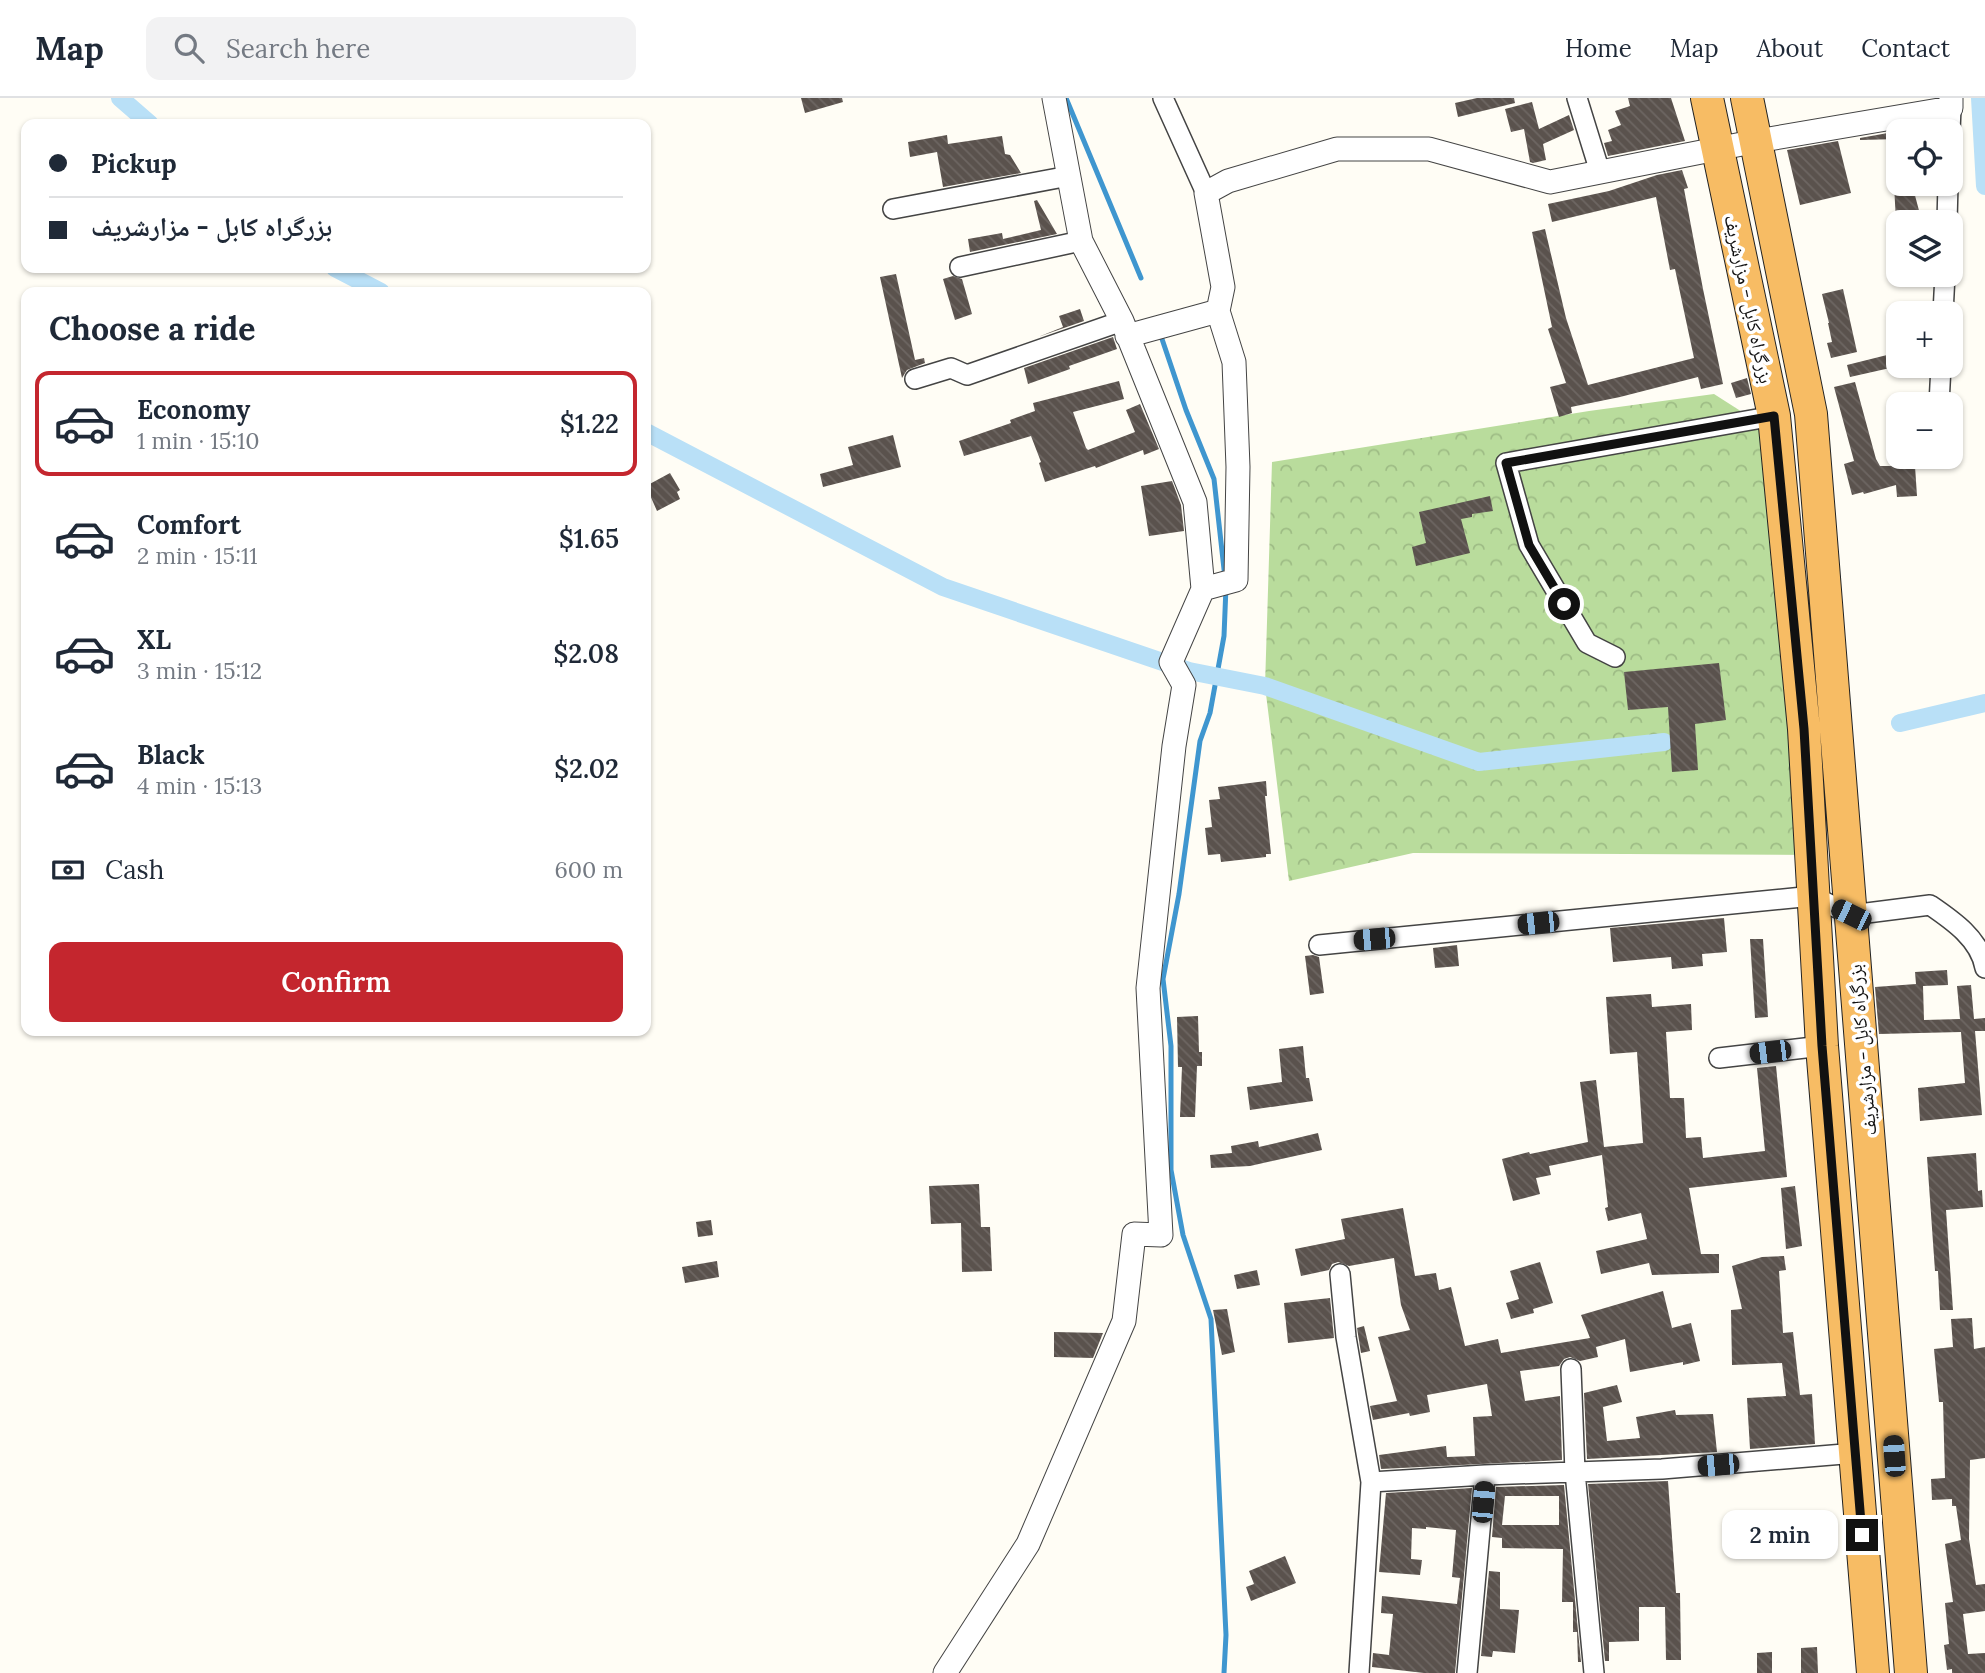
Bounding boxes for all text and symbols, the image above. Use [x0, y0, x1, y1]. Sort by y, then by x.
search box [146, 17, 636, 80]
text: Map [35, 27, 104, 69]
icon: search [170, 29, 208, 67]
text: Search here [226, 32, 370, 65]
text: Home [1565, 33, 1632, 64]
text: Map [1670, 33, 1719, 64]
text: About [1757, 33, 1823, 64]
text: Contact [1861, 33, 1950, 64]
map controls [1886, 119, 1963, 469]
button: locate [1886, 119, 1963, 196]
text: Pickup [91, 147, 177, 180]
text: بزرگراه کابل - مزارشریف [91, 210, 332, 243]
button: layers [1886, 210, 1963, 287]
street label: بزرگراه کابل - مزارشریف [1719, 212, 1779, 386]
button: + [1886, 301, 1963, 378]
text: Choose a ride [49, 308, 256, 349]
icon: car [53, 392, 116, 455]
button: − [1886, 392, 1963, 469]
text: Economy [137, 393, 250, 426]
text: $1.22 [560, 407, 619, 440]
text: 1 min · 15:10 [137, 426, 260, 455]
icon: car [53, 507, 116, 570]
text: Comfort [137, 508, 241, 541]
text: $1.65 [559, 522, 619, 555]
text: 2 min · 15:11 [137, 541, 258, 570]
route start [1548, 588, 1580, 620]
icon: car [53, 622, 116, 685]
text: XL [137, 623, 171, 656]
text: $2.08 [553, 637, 619, 670]
text: 3 min · 15:12 [137, 656, 262, 685]
icon: car [53, 737, 116, 800]
text: Black [137, 738, 205, 771]
text: $2.02 [554, 752, 619, 785]
text: 4 min · 15:13 [137, 771, 262, 800]
icon: cash [49, 851, 87, 889]
text: Cash [105, 853, 164, 886]
text: 600 m [555, 855, 623, 884]
car [1828, 896, 1875, 934]
car [1517, 910, 1560, 936]
car [1353, 927, 1396, 951]
button: Confirm [49, 942, 623, 1022]
street label: بزرگراه کابل - مزارشریف [1843, 963, 1881, 1137]
car [1748, 1039, 1793, 1065]
car [1883, 1434, 1906, 1478]
car [1697, 1453, 1740, 1477]
car [1471, 1480, 1496, 1524]
callout: 2 min [1722, 1510, 1838, 1560]
route end [1846, 1519, 1878, 1551]
text: 2 min [1750, 1520, 1810, 1549]

